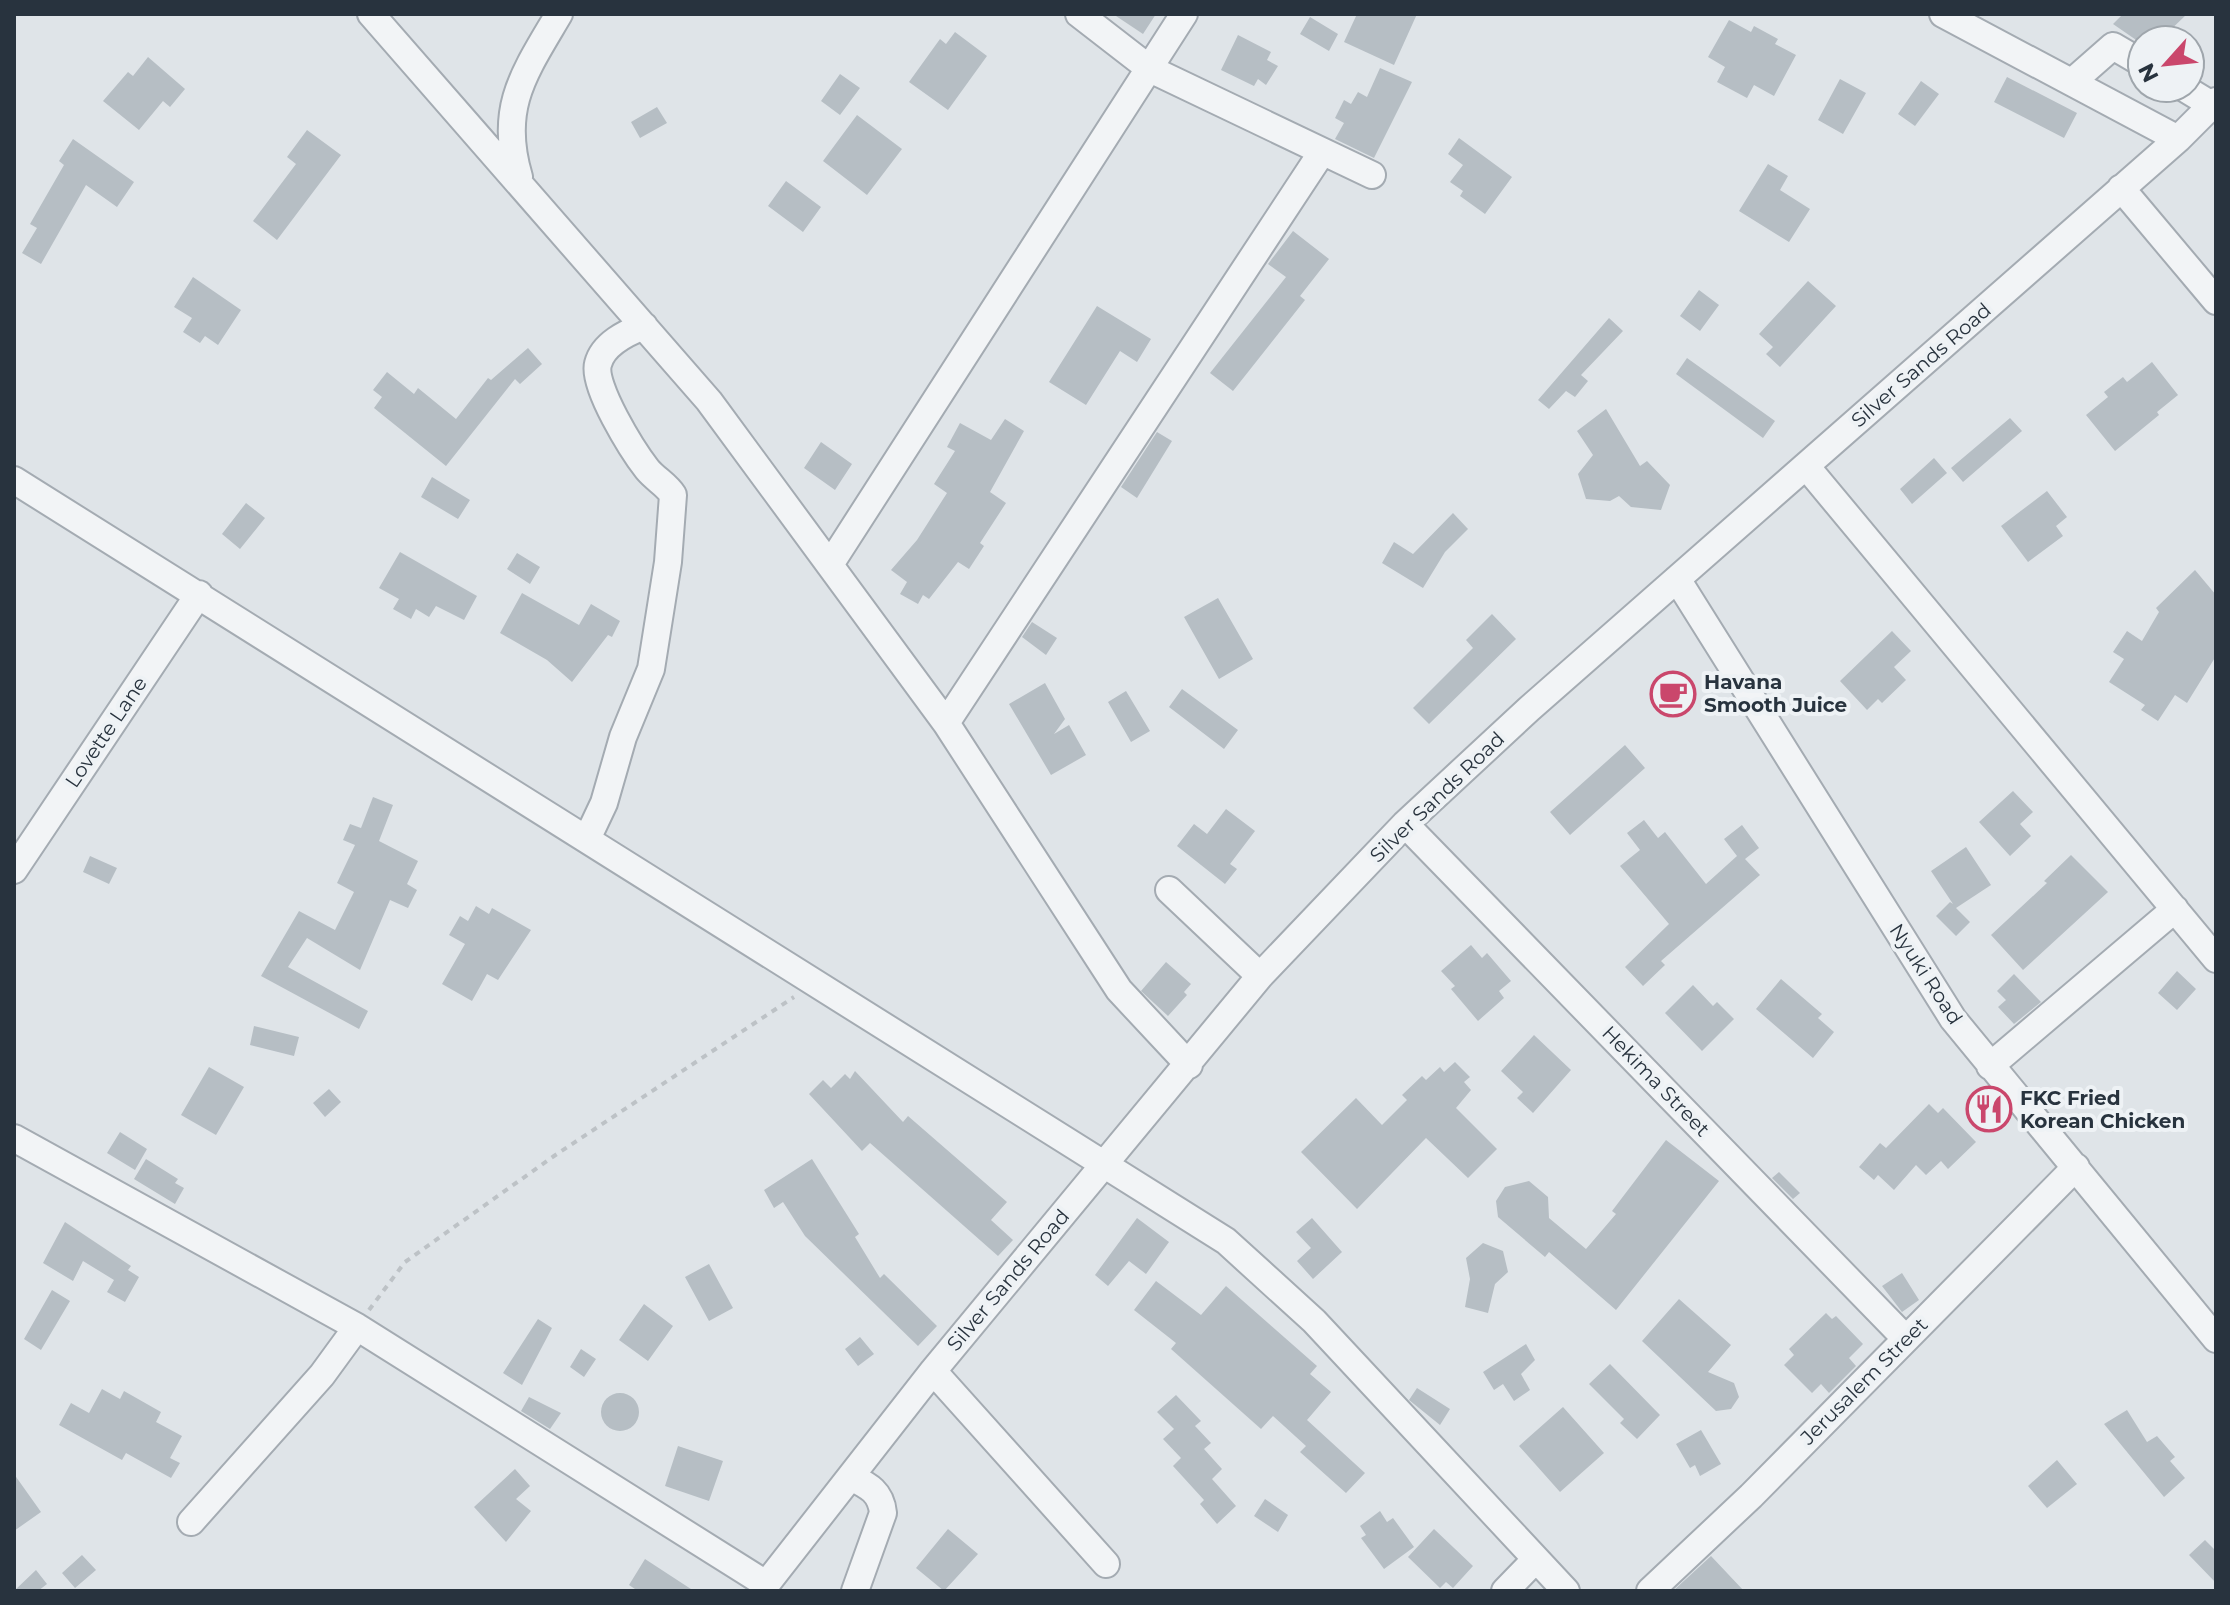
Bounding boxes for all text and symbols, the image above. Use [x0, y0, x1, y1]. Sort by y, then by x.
north arrow [2126, 24, 2206, 104]
text: N [2133, 59, 2165, 87]
street label: Silver Sands Road [1846, 298, 1996, 432]
cafe icon: Havana Smooth Juice [1649, 670, 1697, 718]
place label: Havana Smooth Juice [1704, 670, 1847, 717]
street label: Lovette Lane [60, 672, 152, 792]
street label: Silver Sands Road [1365, 727, 1509, 867]
street label: Nyuki Road [1885, 919, 1967, 1029]
street label: Hekima Street [1597, 1021, 1715, 1141]
restaurant icon: FKC Fried Korean Chicken [1965, 1085, 2013, 1133]
place label: FKC Fried Korean Chicken [2020, 1086, 2185, 1133]
street label: Silver Sands Road [942, 1204, 1074, 1356]
street label: Jerusalem Street [1795, 1313, 1932, 1450]

